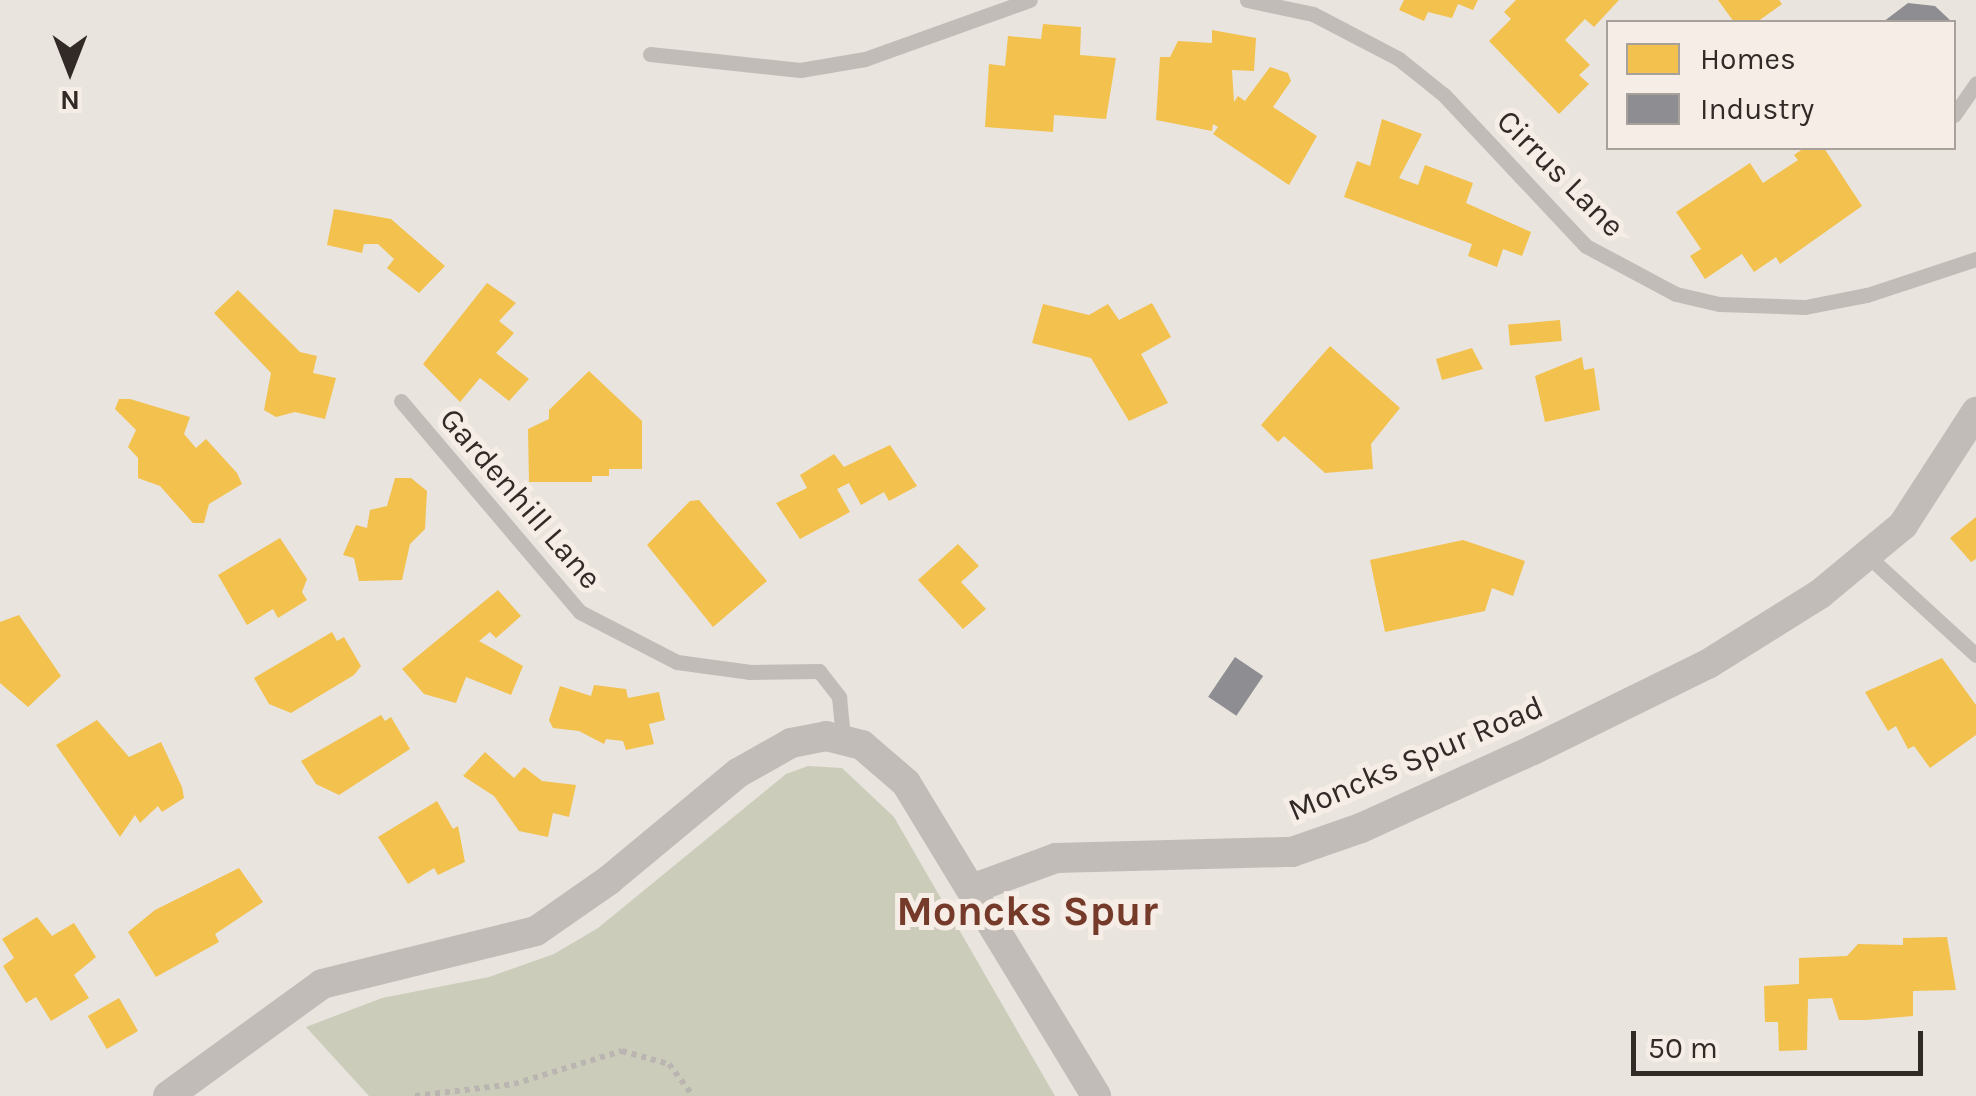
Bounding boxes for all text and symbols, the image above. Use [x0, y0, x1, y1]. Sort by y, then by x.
north arrow [20, 20, 120, 120]
legend [1606, 20, 1956, 150]
text: Homes [1700, 41, 1796, 77]
text: N [60, 84, 80, 117]
text: Industry [1700, 91, 1814, 127]
street label: Cirrus Lane [1488, 102, 1632, 246]
street label: Gardenhill Lane [431, 401, 609, 597]
street label: Moncks Spur Road [1283, 688, 1549, 830]
district label: Moncks Spur [896, 886, 1158, 936]
scale bar [1636, 1011, 1928, 1073]
text: 50 m [1648, 1030, 1718, 1066]

